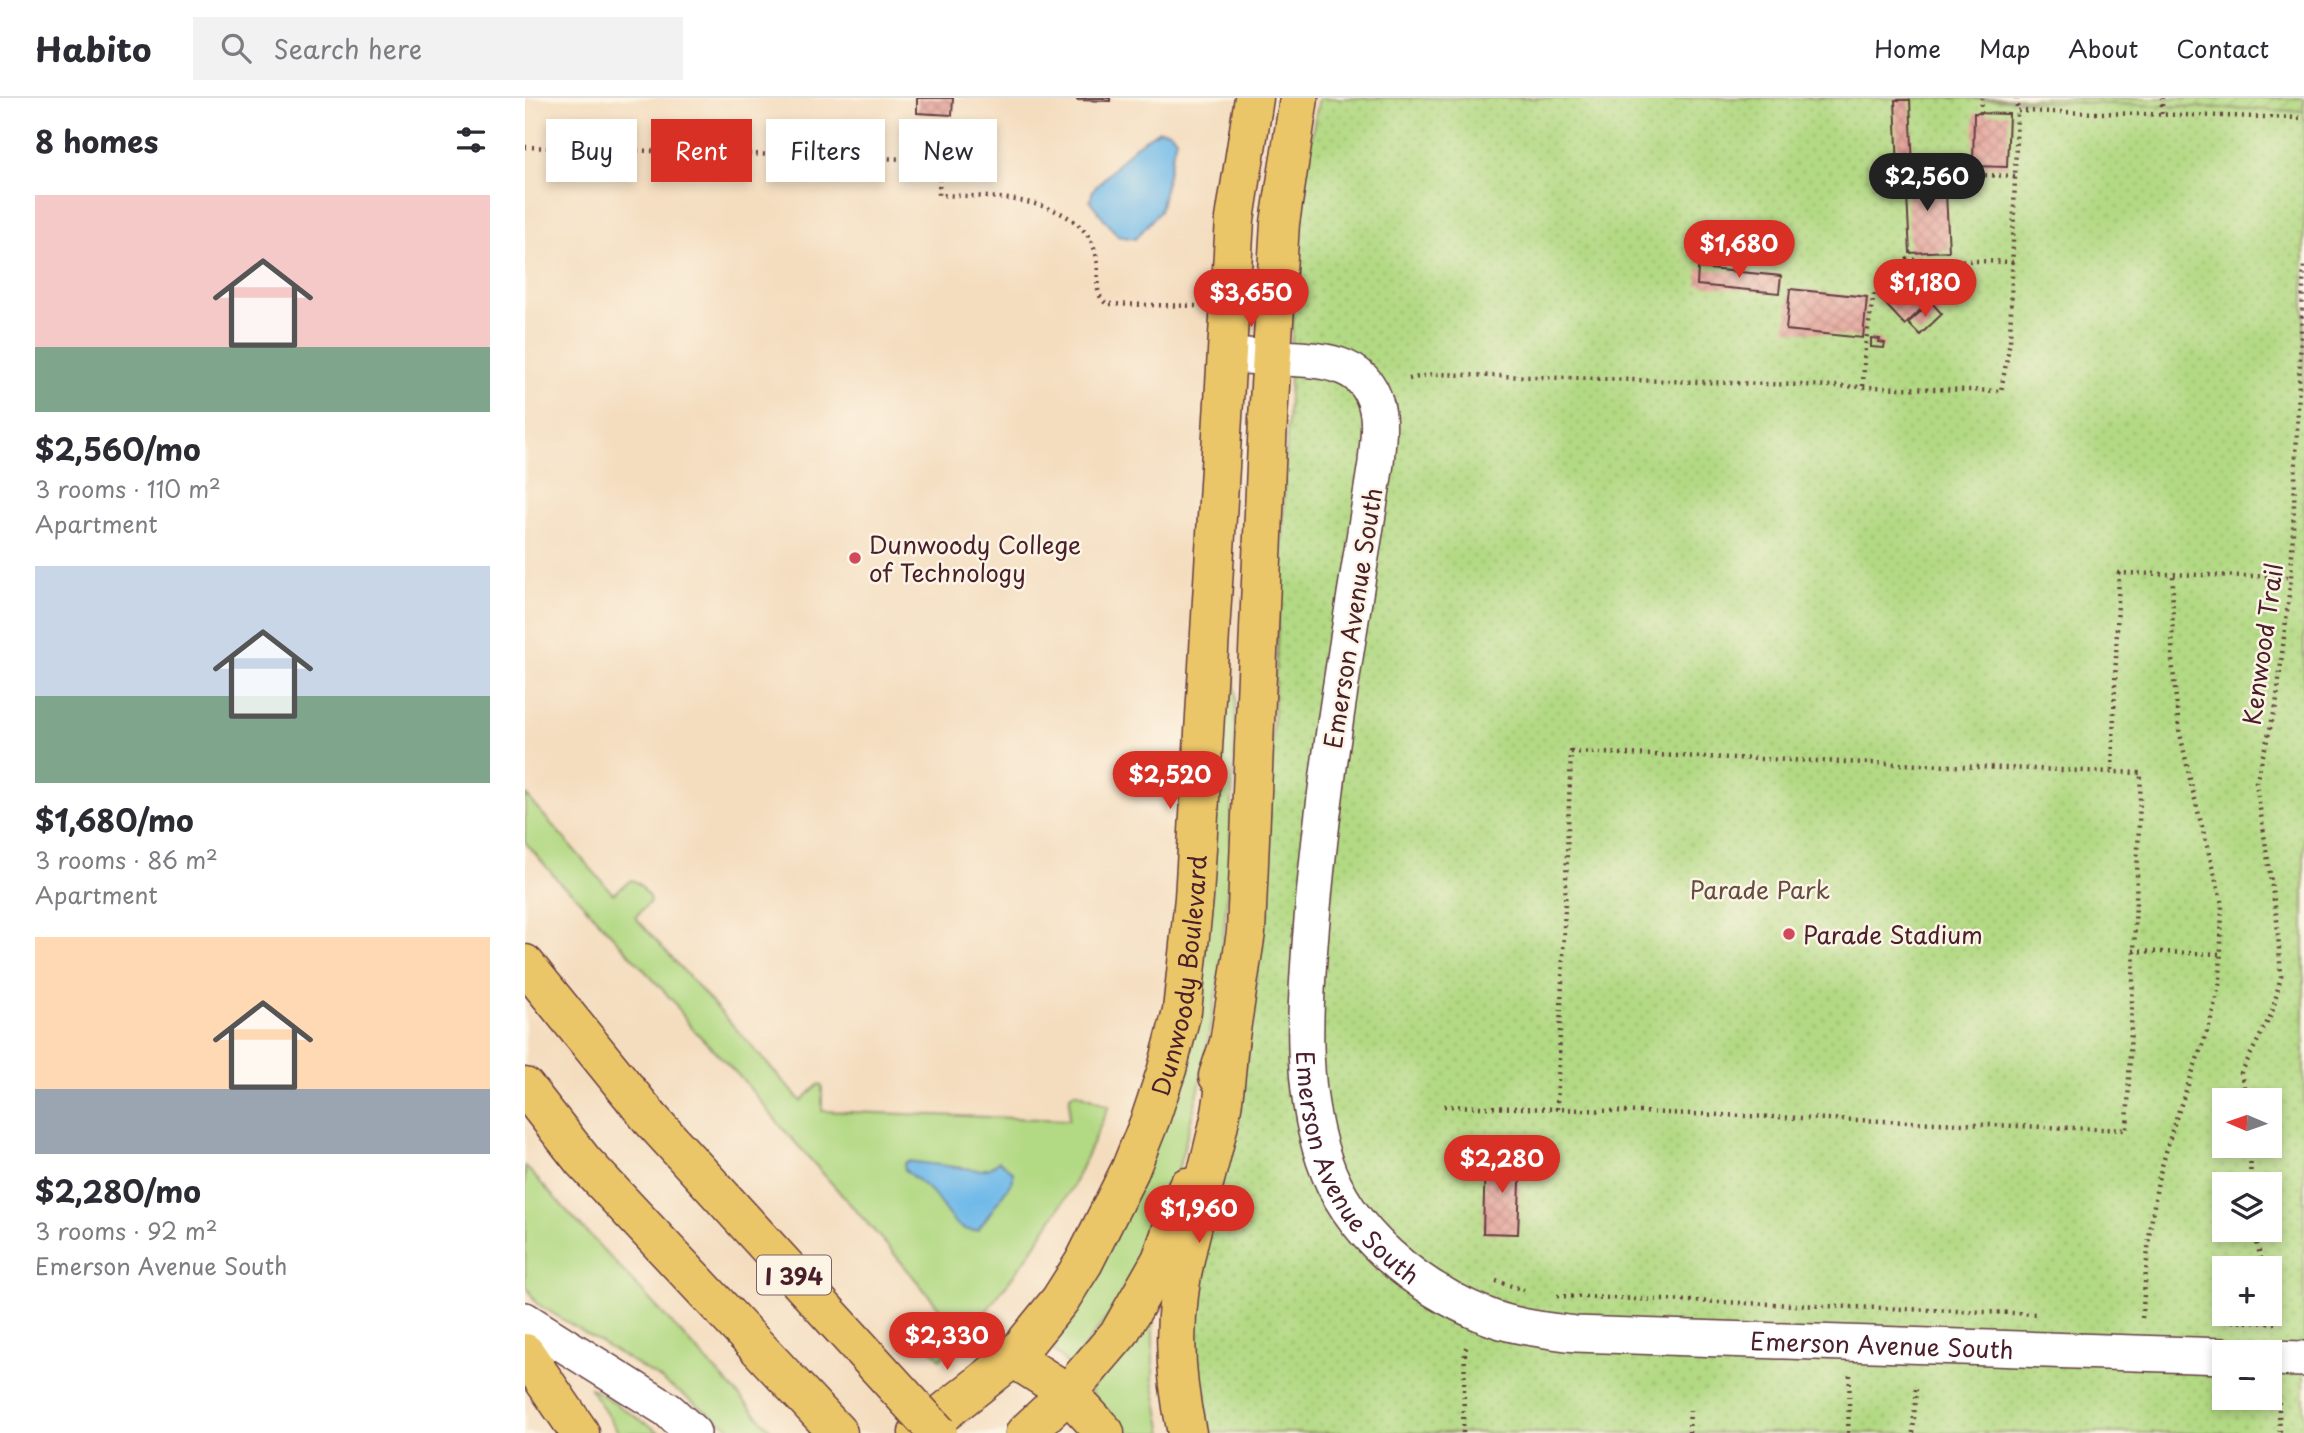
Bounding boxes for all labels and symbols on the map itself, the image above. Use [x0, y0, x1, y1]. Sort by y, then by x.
pin: $2,560 [1870, 153, 1984, 213]
pin: $1,680 [1682, 220, 1796, 280]
pin: $1,180 [1868, 260, 1982, 319]
pin: $3,650 [1194, 270, 1308, 329]
street label: Emerson Avenue South [1314, 485, 1390, 751]
place label: Dunwoody College of Technology [869, 526, 1081, 590]
marker: Dunwoody College of Technology [847, 550, 863, 566]
street label: Kenwood Trail [2233, 561, 2291, 727]
pin: $2,520 [1113, 752, 1227, 811]
street label: Dunwoody Boulevard [1141, 854, 1215, 1100]
park label: Parade Park [1690, 871, 1830, 907]
place label: Parade Stadium [1803, 916, 1983, 952]
marker: Parade Stadium [1781, 926, 1797, 942]
street label: Emerson Avenue South [1288, 1050, 1427, 1292]
north arrow [2212, 1088, 2282, 1158]
pin: $2,280 [1445, 1136, 1559, 1195]
pin: $1,960 [1142, 1186, 1256, 1245]
road number: I 394 [757, 1256, 831, 1294]
pin: $2,330 [890, 1312, 1004, 1372]
street label: Emerson Avenue South [1750, 1322, 2014, 1367]

